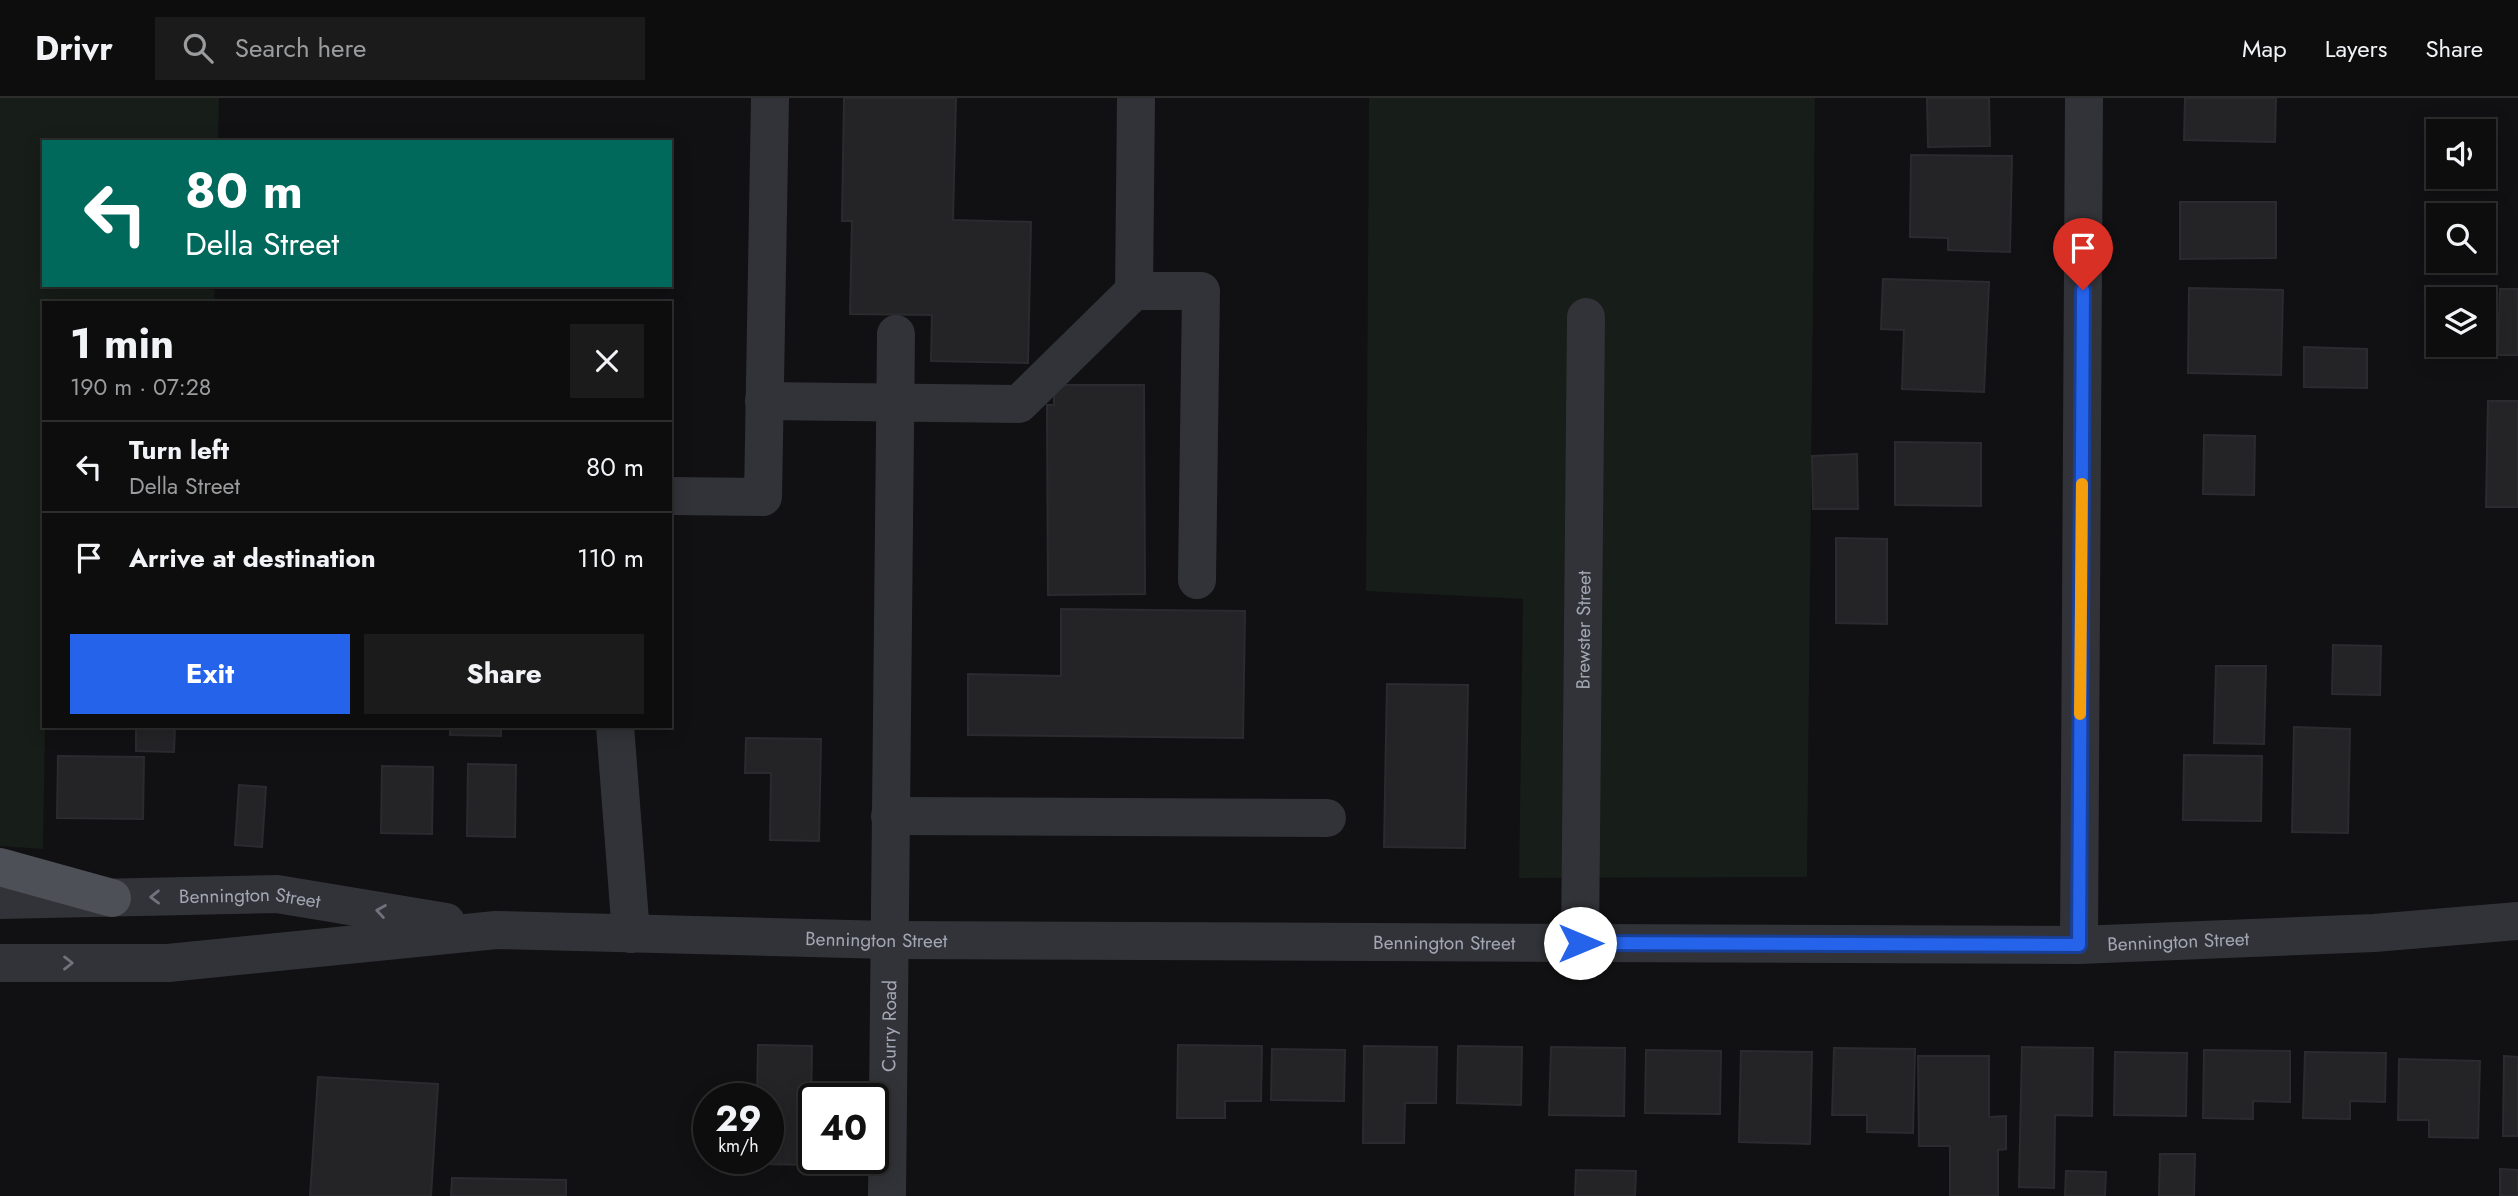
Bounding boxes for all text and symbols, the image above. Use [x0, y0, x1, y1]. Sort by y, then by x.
search box [155, 17, 645, 80]
text: Drivr [35, 25, 113, 72]
icon: search [179, 29, 217, 67]
text: Search here [235, 29, 366, 67]
text: Map [2242, 31, 2287, 66]
text: Layers [2325, 31, 2387, 66]
text: Share [2425, 31, 2483, 66]
map controls [2426, 119, 2496, 357]
button: sound [2426, 119, 2496, 189]
text: 80 m [185, 156, 303, 226]
icon: left [70, 168, 161, 259]
button: search [2426, 203, 2496, 273]
pin [2053, 218, 2113, 290]
text: Della Street [185, 221, 339, 267]
icon: arrive [2064, 229, 2102, 267]
button: layers [2426, 287, 2496, 357]
text: 1 min [70, 313, 174, 374]
button: close [570, 324, 644, 398]
text: 190 m · 07:28 [70, 370, 211, 404]
text: Turn left [129, 431, 229, 469]
icon: left [70, 448, 108, 486]
text: 80 m [586, 448, 644, 486]
text: Della Street [129, 469, 240, 503]
icon: arrive [70, 539, 108, 577]
text: Arrive at destination [129, 539, 376, 577]
text: 110 m [577, 539, 644, 577]
street label: Brewster Street [1569, 570, 1597, 690]
button: Exit [70, 634, 350, 714]
button: Share [364, 634, 644, 714]
street label: Bennington Street [179, 880, 323, 915]
one-way arrow [149, 889, 160, 904]
one-way arrow [375, 904, 387, 919]
position arrow [1543, 906, 1617, 980]
street label: Bennington Street [805, 924, 948, 954]
street label: Bennington Street [2107, 925, 2250, 957]
street label: Bennington Street [1373, 929, 1516, 956]
one-way arrow [63, 955, 74, 971]
street label: Curry Road [875, 980, 903, 1072]
speed limit sign: 40 [798, 1083, 889, 1174]
text: 29 [715, 1094, 762, 1144]
text: km/h [718, 1133, 759, 1159]

